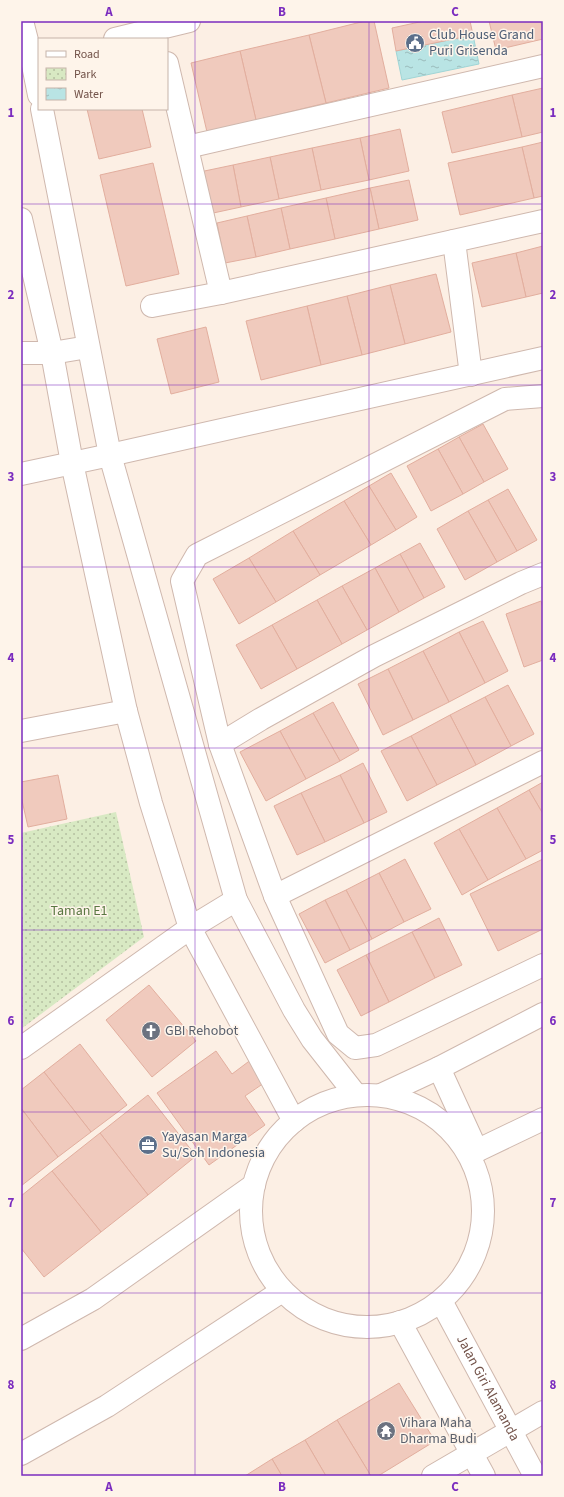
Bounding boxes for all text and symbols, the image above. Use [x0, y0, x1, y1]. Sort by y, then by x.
text: A [104, 3, 113, 21]
text: B [278, 3, 286, 21]
text: C [451, 3, 459, 21]
place label: Club House Grand Puri Grisenda [429, 25, 534, 61]
public building icon: Club House Grand Puri Grisenda [404, 32, 426, 54]
legend [38, 38, 168, 110]
text: Road [74, 46, 100, 63]
text: Park [74, 66, 96, 83]
text: Water [74, 86, 104, 103]
text: 1 [8, 104, 15, 122]
text: 1 [550, 104, 557, 122]
text: 2 [8, 286, 15, 304]
text: 2 [550, 286, 557, 304]
text: 3 [8, 468, 15, 486]
text: 3 [550, 468, 557, 486]
text: 4 [8, 649, 15, 667]
text: 4 [550, 649, 557, 667]
text: 5 [8, 831, 15, 849]
text: 5 [550, 831, 557, 849]
park label: Taman E1 [51, 901, 108, 921]
text: 6 [8, 1012, 15, 1030]
text: 6 [550, 1012, 557, 1030]
church icon: GBI Rehobot [140, 1020, 162, 1042]
place label: GBI Rehobot [165, 1021, 238, 1041]
place label: Yayasan Marga Su/Soh Indonesia [161, 1127, 265, 1163]
office icon: Yayasan Marga Su/Soh Indonesia [137, 1134, 159, 1156]
text: 7 [8, 1194, 15, 1212]
text: 7 [550, 1194, 557, 1212]
street label: Jalan Giri Alamanda [451, 1332, 524, 1445]
text: 8 [8, 1376, 15, 1394]
text: 8 [550, 1376, 557, 1394]
place label: Vihara Maha Dharma Budi [400, 1413, 477, 1449]
temple icon: Vihara Maha Dharma Budi [375, 1420, 397, 1442]
text: A [104, 1478, 113, 1496]
text: B [278, 1478, 286, 1496]
text: C [451, 1478, 459, 1496]

